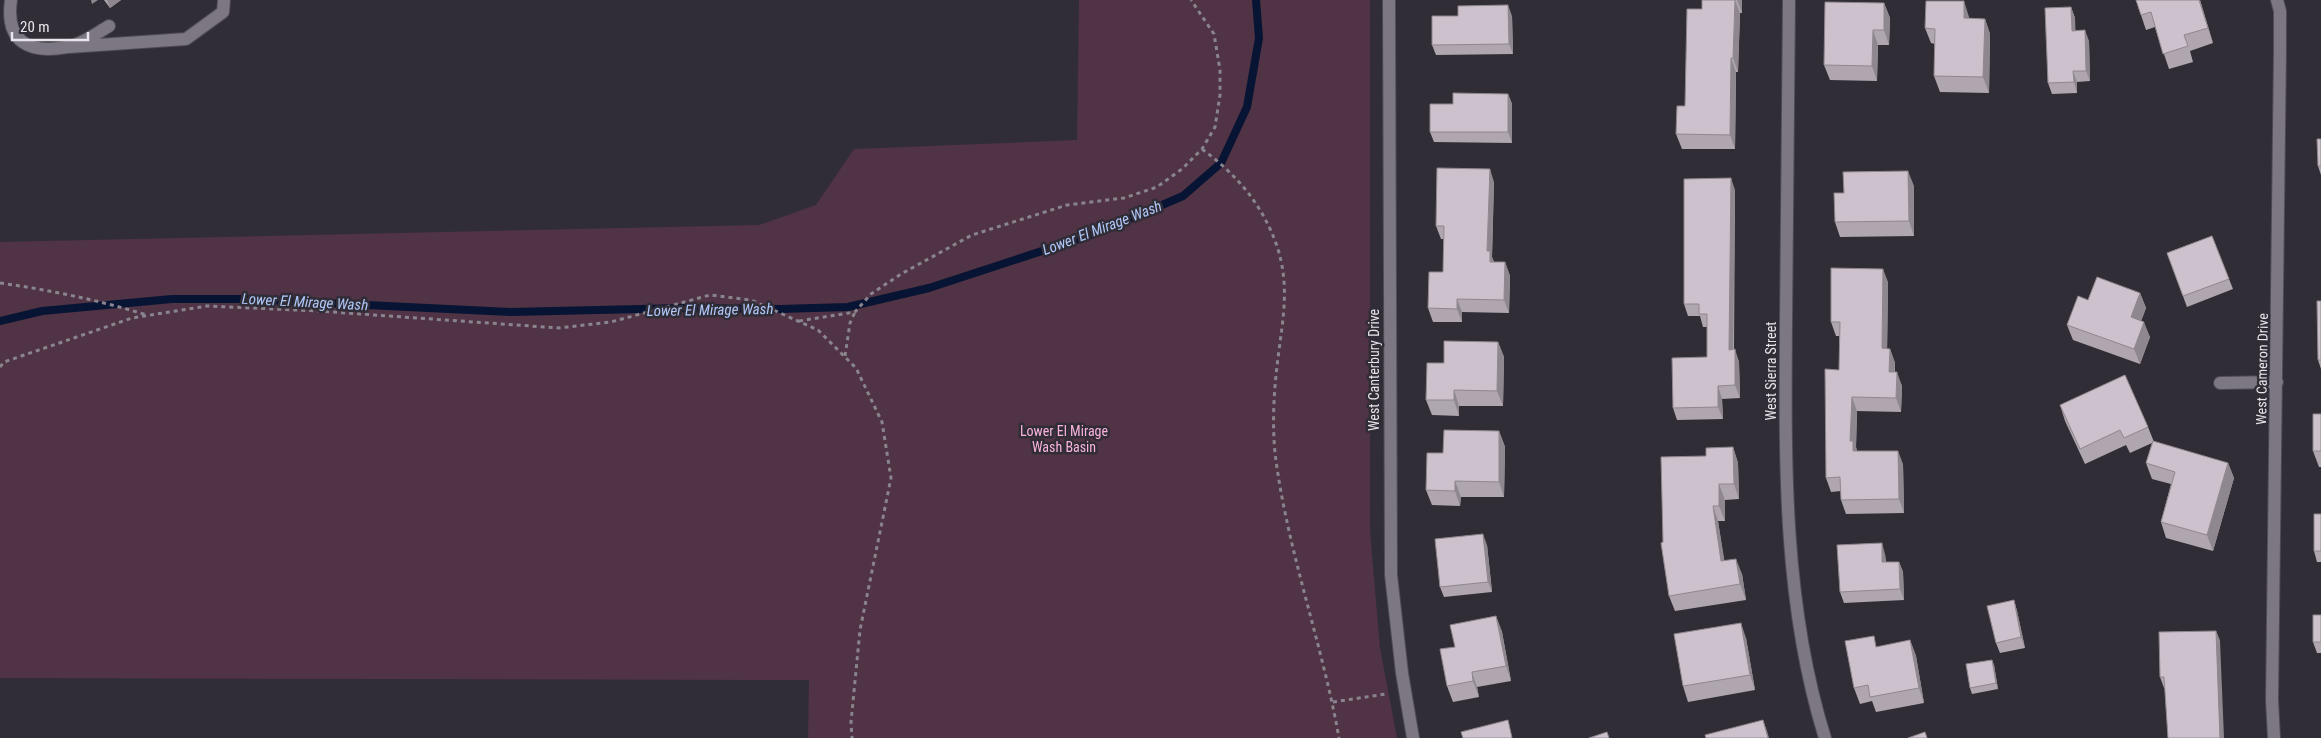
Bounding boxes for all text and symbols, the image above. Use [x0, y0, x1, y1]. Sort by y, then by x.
scale bar [12, 10, 89, 42]
text: 20 m [20, 18, 50, 36]
water label: Lower El Mirage Wash [1040, 197, 1164, 259]
water label: Lower El Mirage Wash [241, 290, 369, 314]
water label: Lower El Mirage Wash [647, 300, 773, 320]
street label: West Canterbury Drive [1366, 308, 1382, 431]
street label: West Cameron Drive [2253, 313, 2271, 425]
street label: West Sierra Street [1763, 322, 1779, 420]
park label: Lower El Mirage Wash Basin [1020, 423, 1109, 455]

